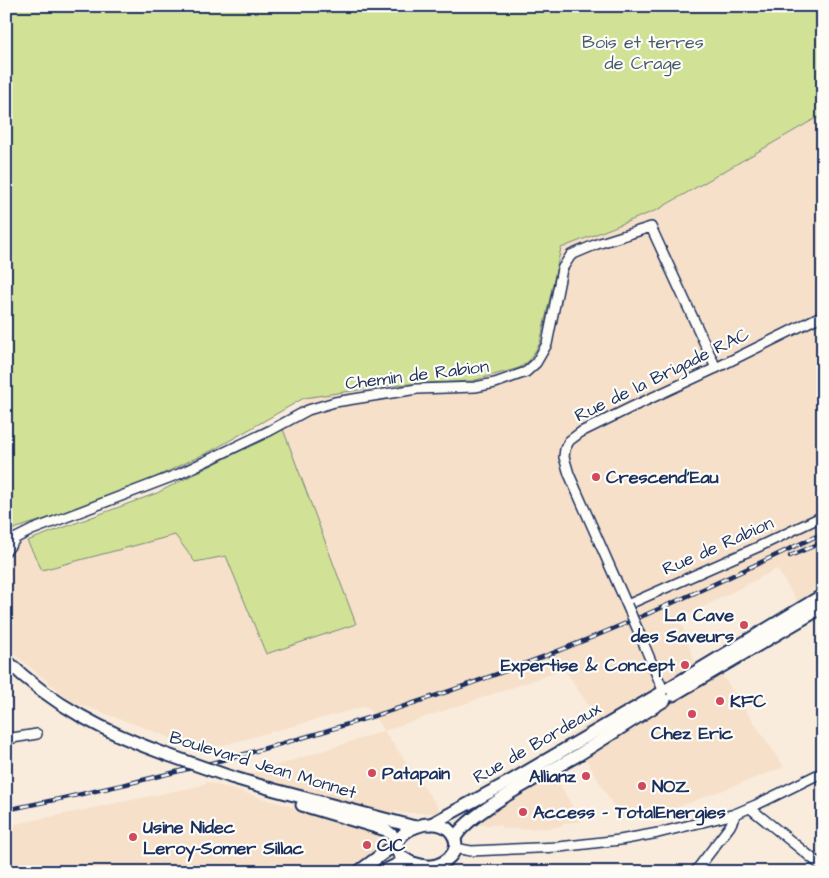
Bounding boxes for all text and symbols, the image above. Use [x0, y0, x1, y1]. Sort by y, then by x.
park label: Bois et terres de Crage [582, 30, 704, 77]
street label: Rue de la Brigade RAC [570, 322, 754, 429]
street label: Chemin de Rabion [344, 354, 490, 396]
place label: Crescend'Eau [606, 465, 719, 490]
marker: Crescend'Eau [590, 471, 602, 483]
street label: Rue de Rabion [659, 510, 777, 582]
place label: La Cave des Saveurs [630, 603, 734, 649]
marker: La Cave des Saveurs [738, 619, 750, 631]
place label: Expertise & Concept [501, 653, 676, 678]
marker: Expertise & Concept [679, 659, 691, 671]
place label: KFC [730, 689, 766, 714]
marker: KFC [714, 695, 726, 707]
street label: Rue de Bordeaux [469, 696, 606, 790]
marker: Chez Eric [686, 708, 698, 720]
place label: Chez Eric [651, 721, 734, 746]
street label: Boulevard Jean Monnet [167, 725, 360, 806]
place label: Patapain [382, 761, 450, 786]
place label: Allianz [529, 764, 577, 789]
marker: Patapain [366, 767, 378, 779]
marker: Allianz [580, 770, 592, 782]
place label: NOZ [652, 774, 689, 799]
marker: NOZ [636, 780, 648, 792]
place label: Access - TotalEnergies [533, 800, 726, 826]
marker: Access - TotalEnergies [517, 806, 529, 818]
place label: Usine Nidec Leroy-Somer Sillac [143, 815, 304, 862]
marker: Usine Nidec Leroy-Somer Sillac [127, 831, 139, 843]
place label: CIC [377, 833, 405, 858]
marker: CIC [361, 839, 373, 851]

